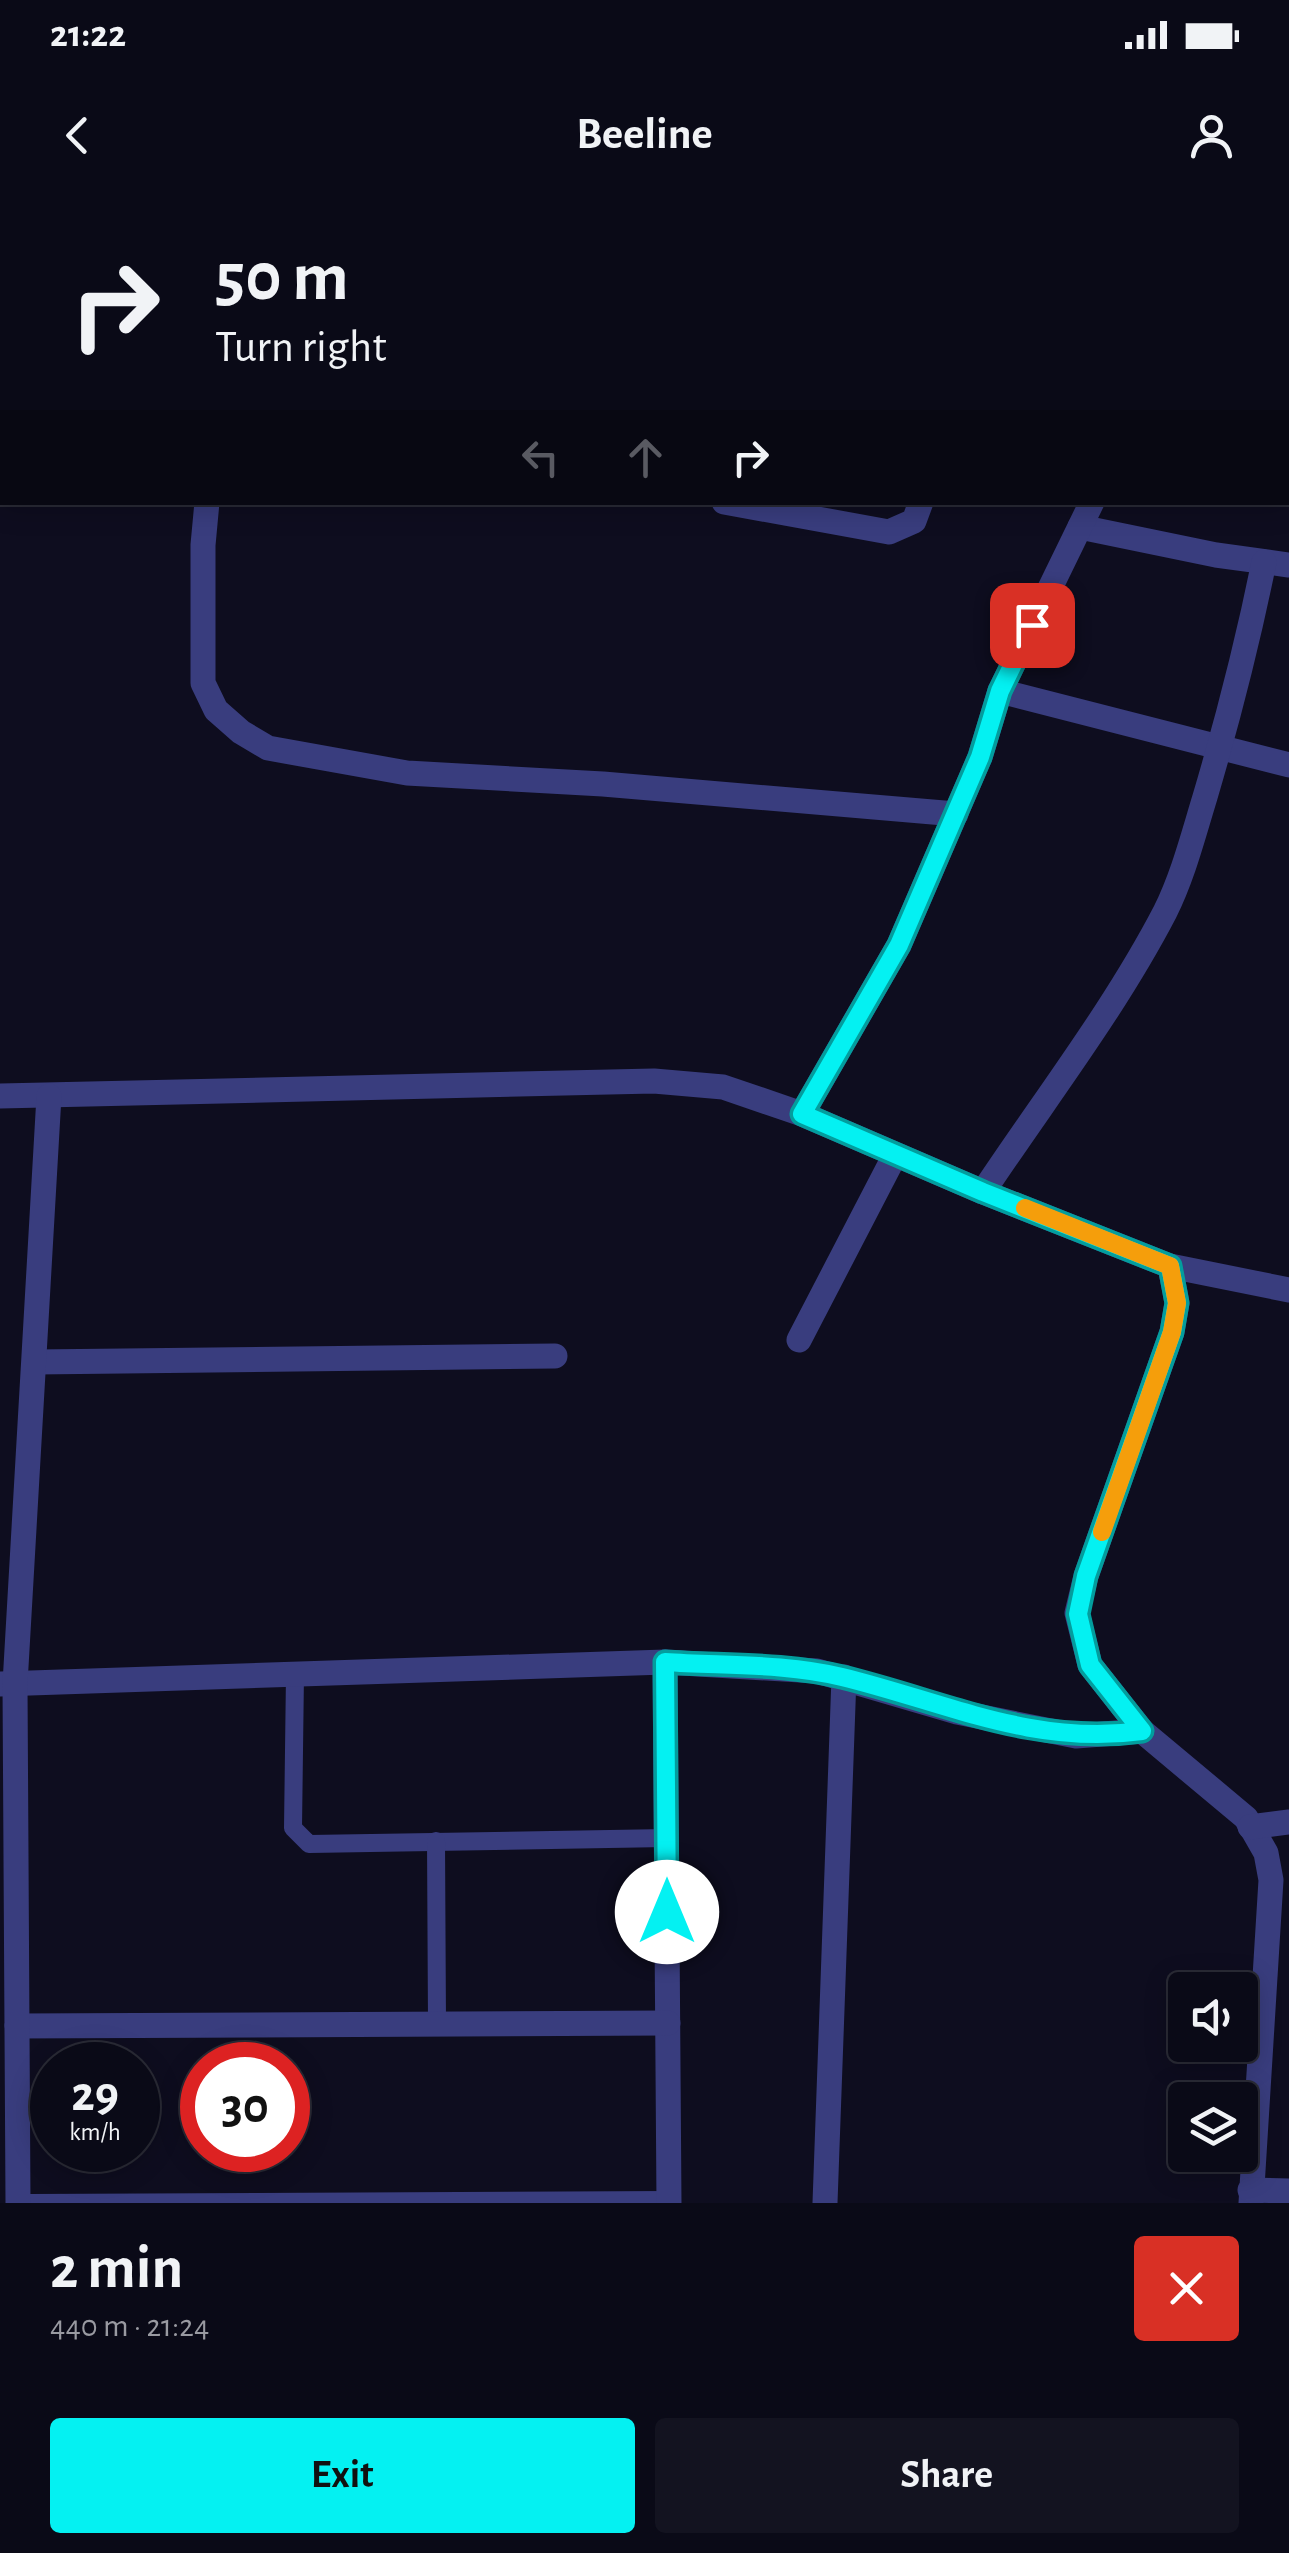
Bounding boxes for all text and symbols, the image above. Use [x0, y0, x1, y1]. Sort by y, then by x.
text: 21:22 [50, 16, 126, 54]
icon: back [50, 108, 105, 163]
icon: person [1184, 108, 1239, 163]
text: Beeline [576, 112, 713, 157]
icon: right [50, 240, 180, 370]
text: 50 m [215, 243, 349, 313]
text: Turn right [215, 325, 387, 370]
icon: left [513, 430, 568, 485]
icon: ahead [618, 430, 673, 485]
icon: right [723, 430, 778, 485]
pin [990, 583, 1075, 668]
icon: arrive [1005, 598, 1060, 653]
position arrow [615, 1860, 719, 1964]
map controls [1168, 1972, 1258, 2172]
button: sound [1168, 1972, 1258, 2062]
speed limit sign: 30 [180, 2042, 310, 2172]
text: 29 [71, 2070, 119, 2120]
button: layers [1168, 2082, 1258, 2172]
text: km/h [69, 2120, 121, 2145]
button: close [1134, 2236, 1239, 2341]
text: 2 min [50, 2239, 183, 2299]
text: 440 m · 21:24 [50, 2310, 209, 2342]
button: Exit [50, 2418, 635, 2533]
button: Share [655, 2418, 1239, 2533]

